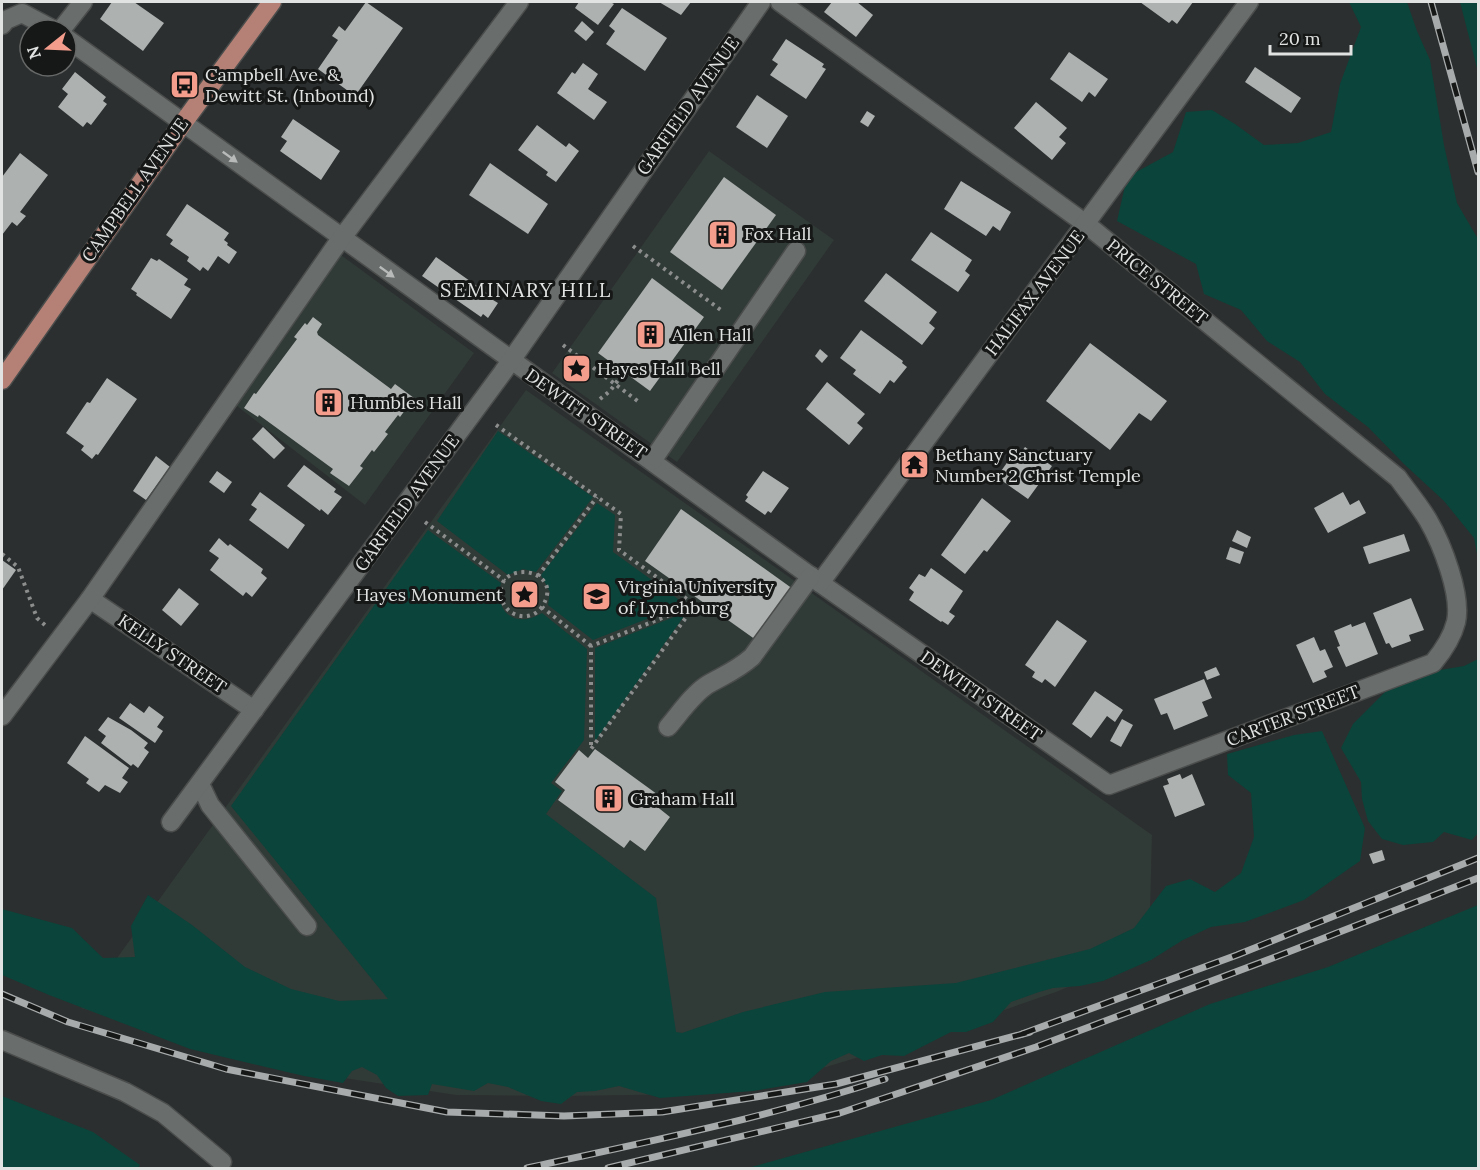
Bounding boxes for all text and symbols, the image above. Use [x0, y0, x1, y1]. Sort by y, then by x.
north arrow [18, 18, 78, 78]
scale bar [1270, 18, 1351, 56]
text: 20 m [1279, 27, 1321, 50]
street label: GARFIELD AVENUE [631, 32, 744, 179]
text: N [22, 44, 45, 62]
place label: Campbell Ave. & Dewitt St. (Inbound) [205, 63, 374, 107]
bus stop icon: Campbell Ave. & Dewitt St. (Inbound) [168, 69, 200, 101]
street label: CAMPBELL AVENUE [76, 113, 193, 266]
one-way arrow [221, 151, 237, 163]
building icon: Fox Hall [707, 218, 739, 250]
place label: Fox Hall [744, 222, 811, 245]
street label: HALIFAX AVENUE [980, 225, 1089, 360]
street label: PRICE STREET [1102, 234, 1213, 330]
one-way arrow [379, 266, 395, 278]
district label: SEMINARY HILL [440, 277, 612, 302]
building icon: Allen Hall [635, 319, 667, 351]
place label: Allen Hall [671, 323, 752, 346]
place icon: Hayes Hall Bell [560, 353, 592, 385]
place label: Hayes Hall Bell [597, 357, 721, 380]
street label: DEWITT STREET [521, 363, 652, 464]
building icon: Humbles Hall [313, 387, 345, 419]
place label: Humbles Hall [350, 391, 462, 414]
street label: GARFIELD AVENUE [349, 430, 464, 576]
place label: Bethany Sanctuary Number 2 Christ Temple [935, 443, 1141, 487]
temple icon: Bethany Sanctuary Number 2 Christ Temple [898, 449, 930, 481]
place label: Virginia University of Lynchburg [617, 575, 774, 619]
place icon: Hayes Monument [508, 579, 540, 611]
school or university icon: Virginia University of Lynchburg [581, 581, 613, 613]
place label: Hayes Monument [356, 583, 503, 606]
street label: KELLY STREET [114, 609, 231, 699]
street label: DEWITT STREET [916, 645, 1047, 746]
street label: CARTER STREET [1223, 679, 1363, 751]
building icon: Graham Hall [593, 783, 625, 815]
place label: Graham Hall [630, 787, 735, 810]

